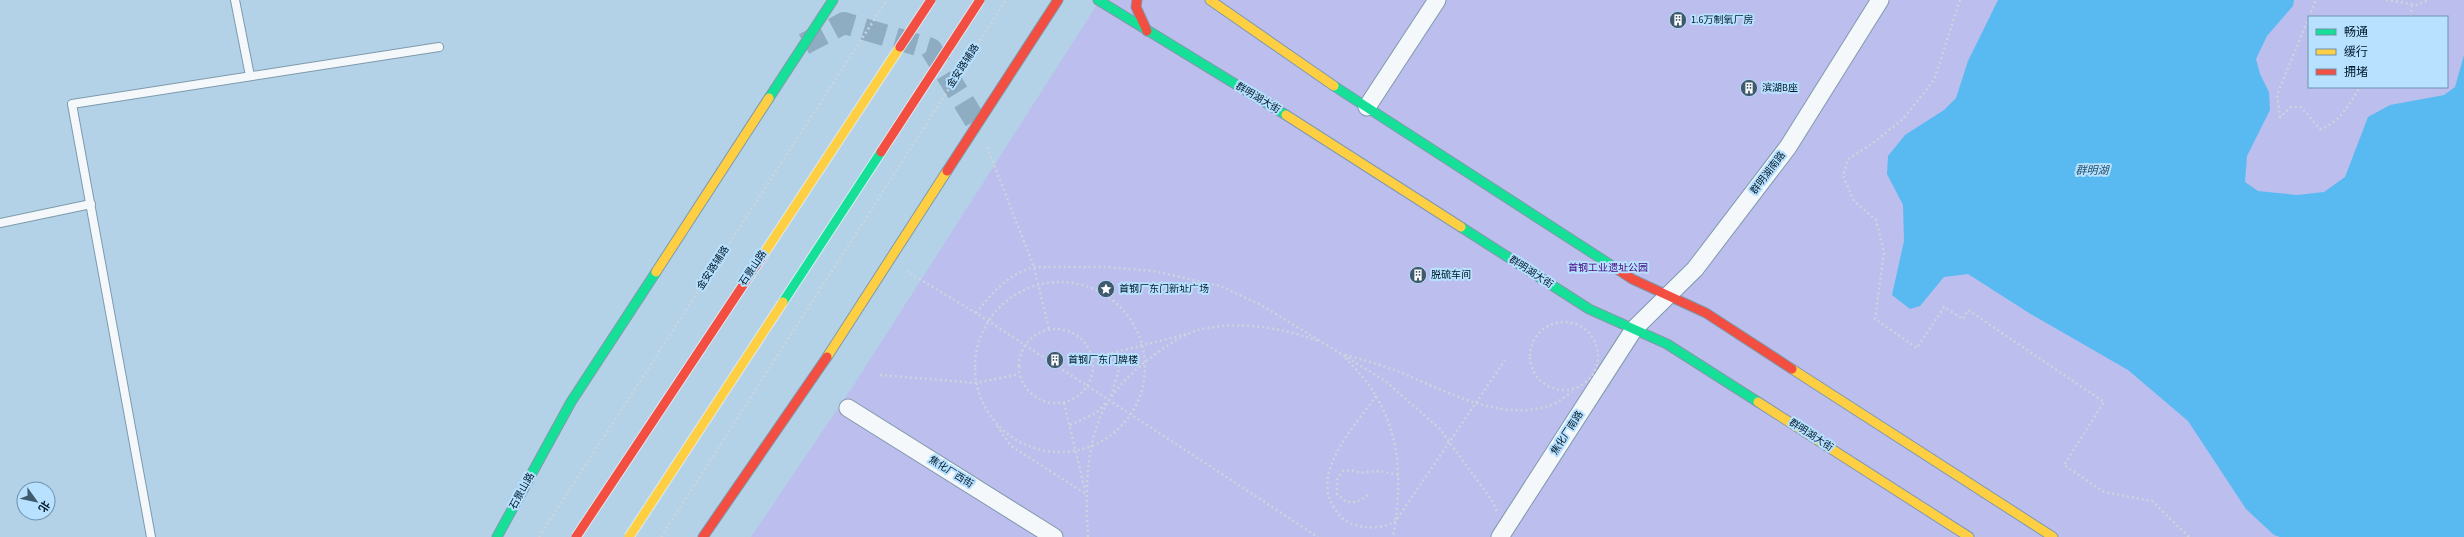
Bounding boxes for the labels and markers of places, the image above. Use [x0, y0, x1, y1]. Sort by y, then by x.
building icon: 1.6万制氧厂房 [1668, 10, 1688, 30]
place label: 1.6万制氧厂房 [1691, 13, 1753, 27]
building icon: 滨湖B座 [1739, 78, 1759, 98]
place label: 滨湖B座 [1762, 81, 1798, 95]
building icon: 脱硫车间 [1408, 265, 1428, 285]
place label: 脱硫车间 [1431, 268, 1471, 282]
place icon: 首钢厂东门新址广场 [1096, 279, 1116, 299]
place label: 首钢厂东门新址广场 [1119, 282, 1209, 296]
building icon: 首钢厂东门牌楼 [1045, 350, 1065, 370]
place label: 首钢厂东门牌楼 [1068, 353, 1138, 367]

